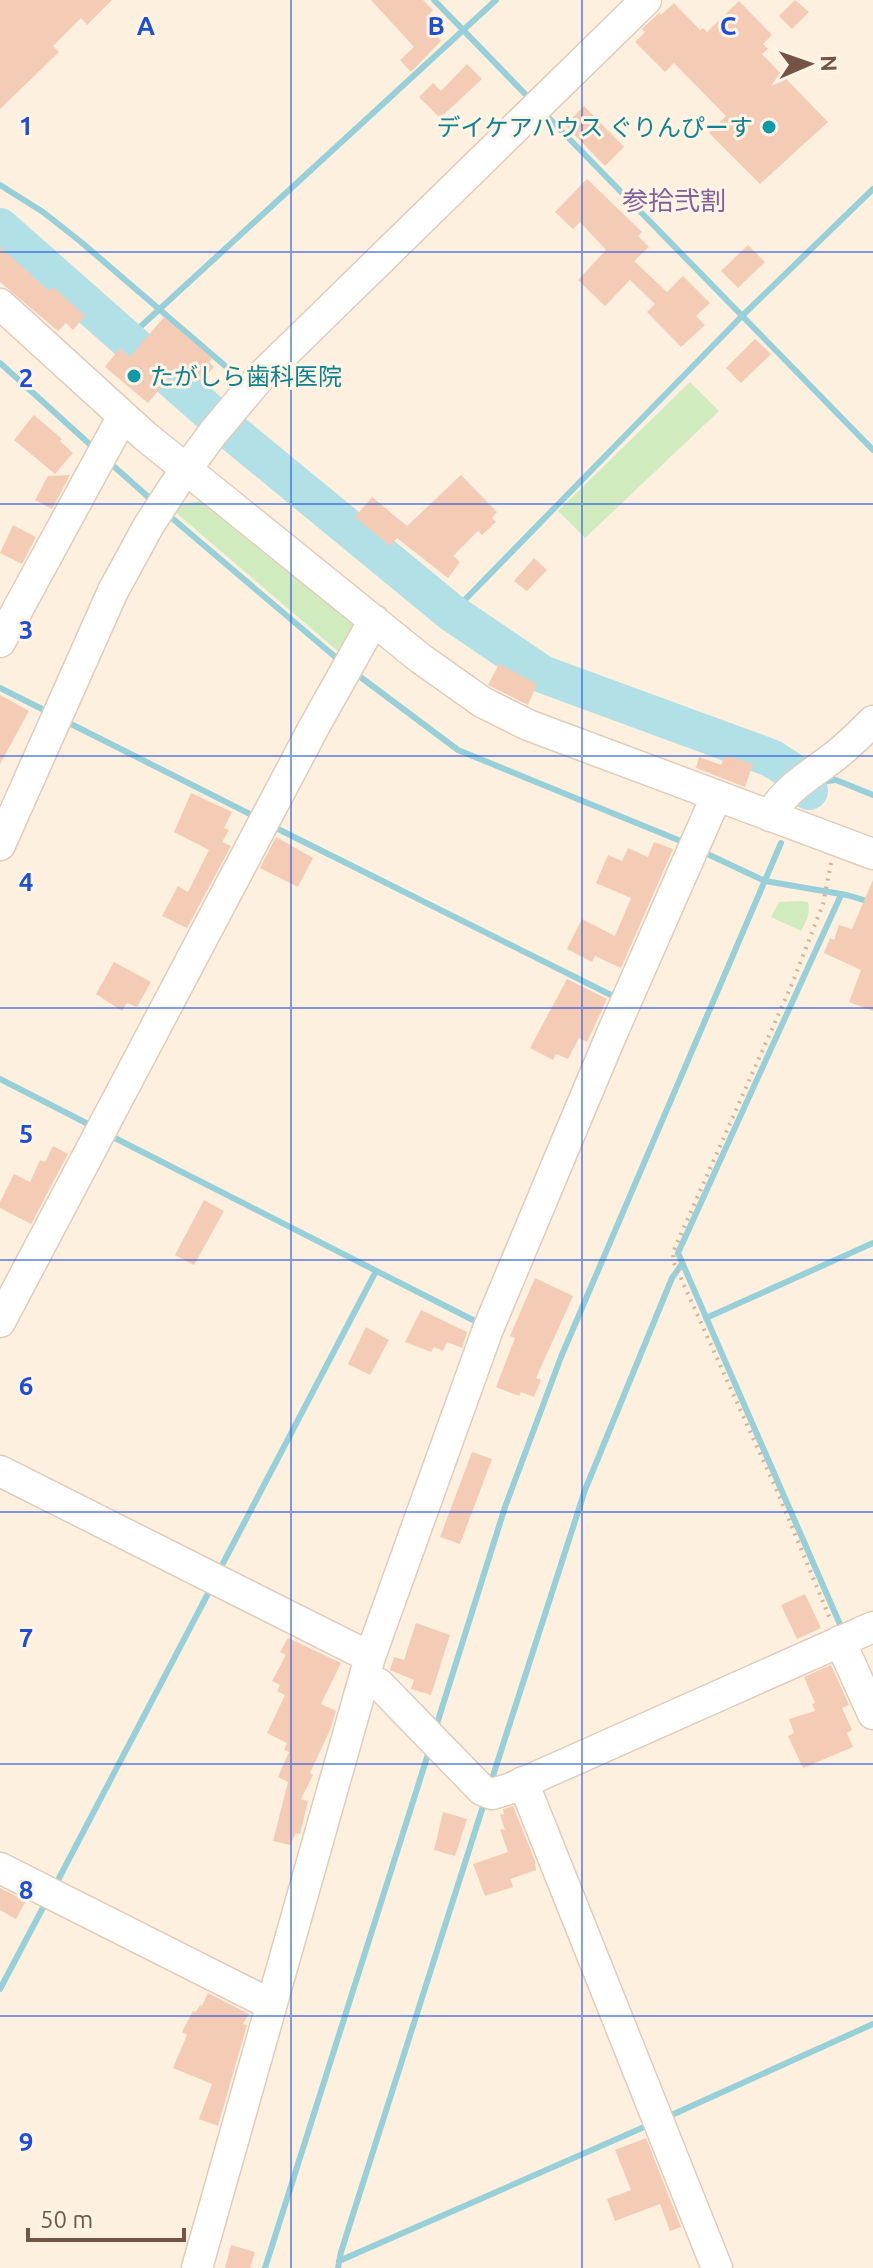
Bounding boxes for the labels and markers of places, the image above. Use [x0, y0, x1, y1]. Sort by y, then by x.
place label: デイケアハウス ぐりんぴーす [436, 114, 753, 141]
marker: デイケアハウス ぐりんぴーす [760, 118, 778, 136]
place label: たがしら歯科医院 [150, 363, 342, 390]
marker: たがしら歯科医院 [125, 367, 143, 385]

